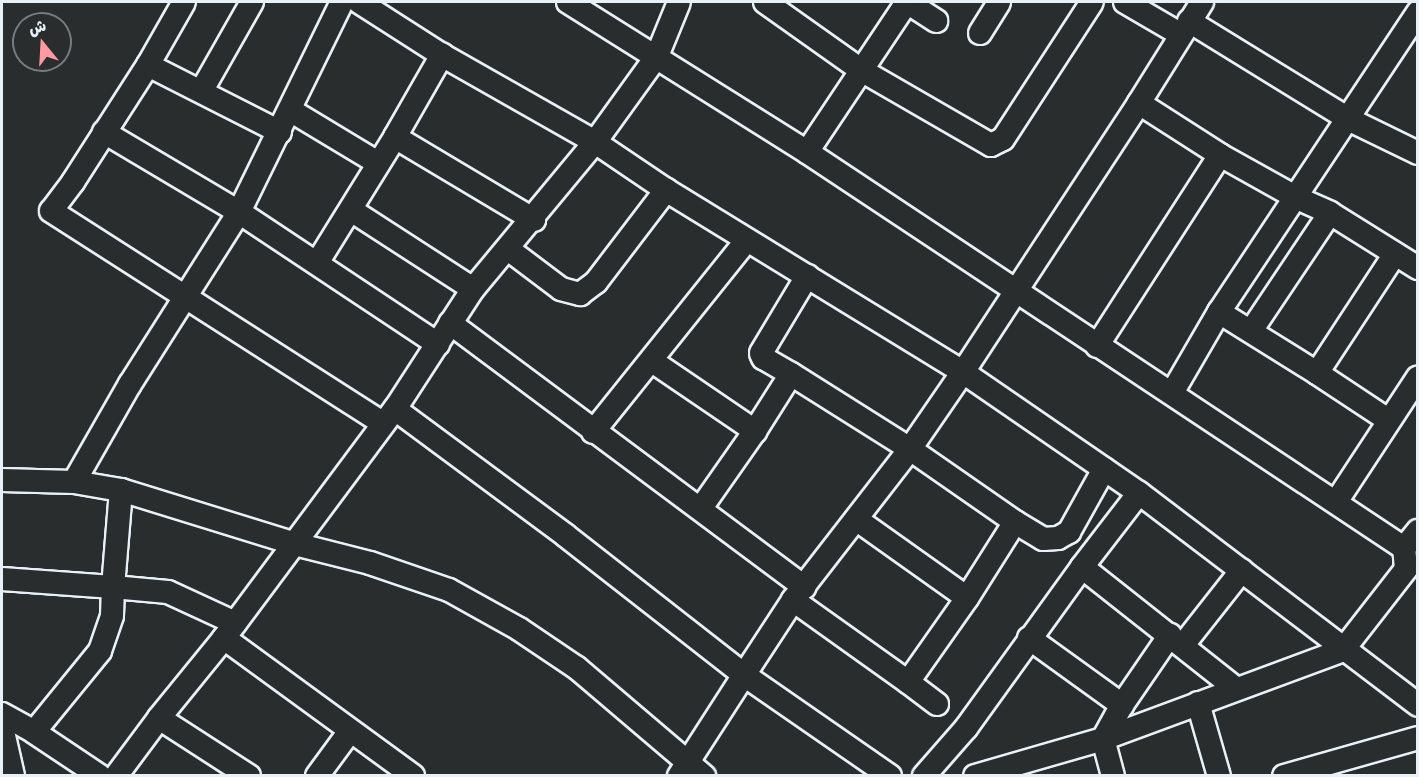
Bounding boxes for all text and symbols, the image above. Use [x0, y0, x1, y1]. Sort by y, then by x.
north arrow [12, 12, 72, 72]
text: ش [25, 14, 49, 39]

